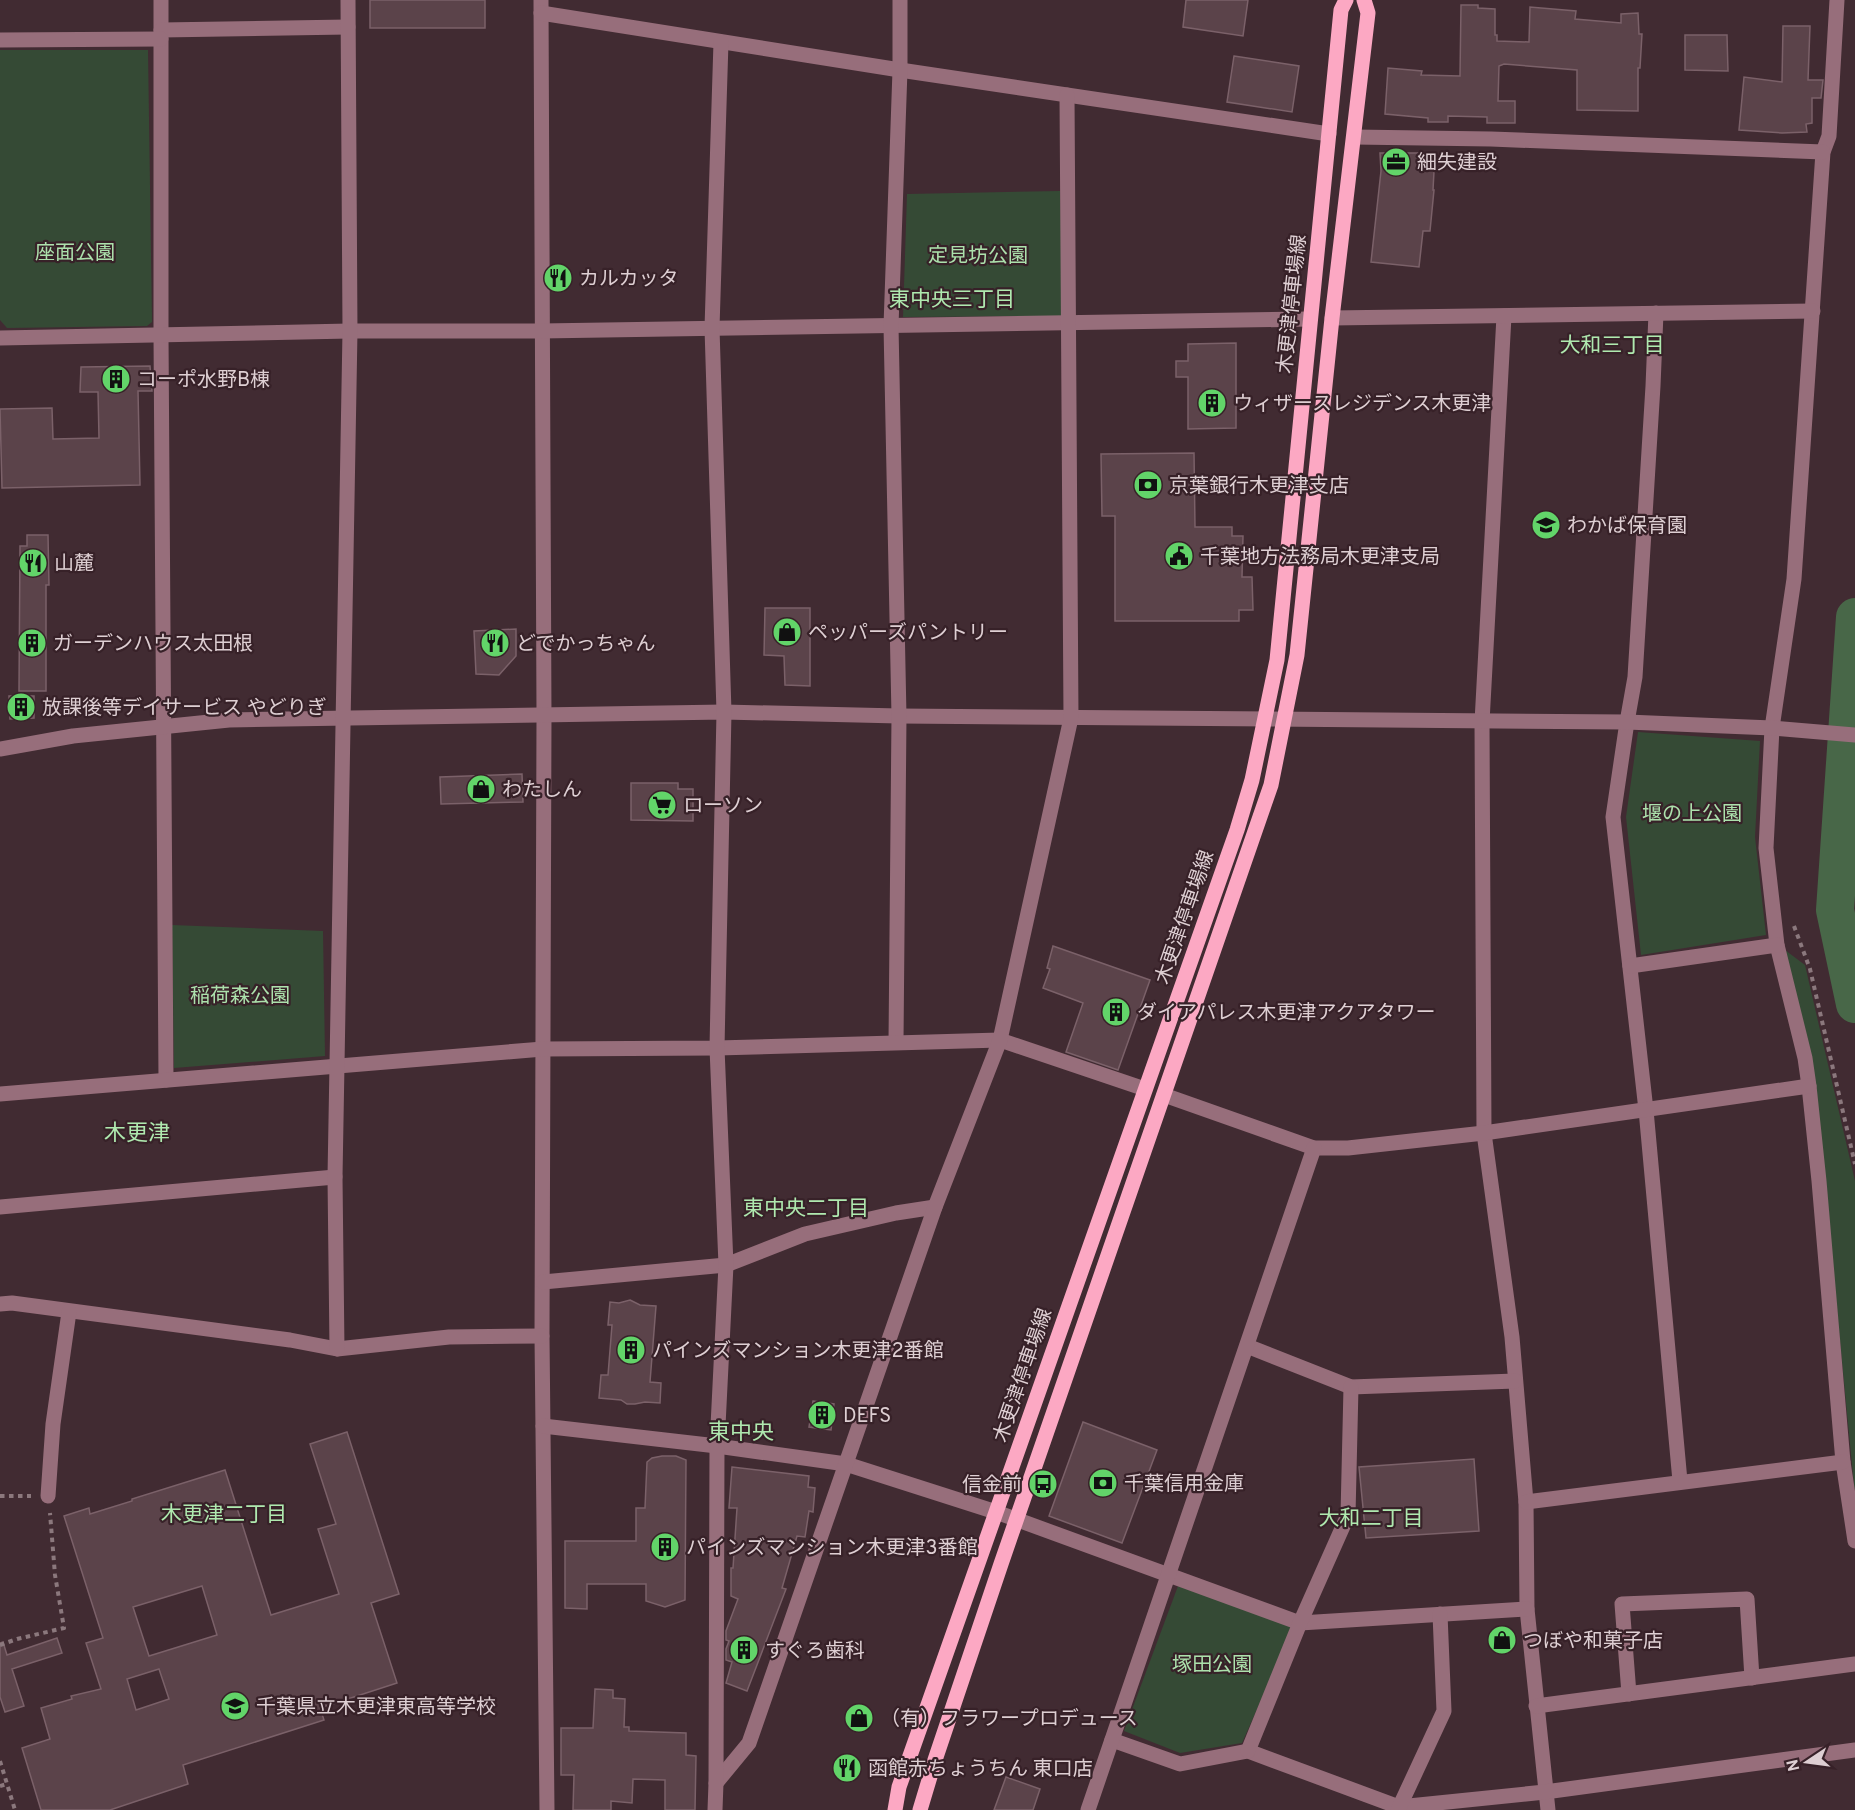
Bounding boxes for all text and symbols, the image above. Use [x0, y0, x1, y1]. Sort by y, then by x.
office icon: 細失建設 [1380, 146, 1412, 178]
place label: 細失建設 [1417, 151, 1497, 177]
street label: 木更津停車場線 [1273, 233, 1313, 375]
park label: 座面公園 [35, 241, 115, 267]
park label: 定見坊公園 [928, 244, 1028, 270]
restaurant icon: カルカッタ [542, 262, 574, 294]
place label: カルカッタ [579, 267, 678, 293]
district label: 東中央三丁目 [889, 287, 1015, 314]
district label: 大和三丁目 [1560, 333, 1665, 360]
building icon: コーポ水野B棟 [100, 363, 132, 395]
place label: コーポ水野B棟 [137, 368, 270, 394]
building icon: ウィザースレジデンス木更津 [1196, 387, 1228, 419]
place label: ウィザースレジデンス木更津 [1233, 392, 1492, 418]
bank icon: 京葉銀行木更津支店 [1132, 469, 1164, 501]
place label: 京葉銀行木更津支店 [1169, 474, 1349, 500]
school or university icon: わかば保育園 [1530, 509, 1562, 541]
place label: わかば保育園 [1567, 514, 1687, 540]
public building icon: 千葉地方法務局木更津支局 [1163, 540, 1195, 572]
place label: 千葉地方法務局木更津支局 [1200, 545, 1440, 571]
restaurant icon: 山麓 [17, 547, 49, 579]
place label: 山麓 [54, 552, 94, 578]
shop icon: ペッパーズパントリー [771, 616, 803, 648]
place label: ペッパーズパントリー [808, 621, 1008, 647]
building icon: ガーデンハウス太田根 [16, 627, 48, 659]
restaurant icon: どでかっちゃん [479, 627, 511, 659]
place label: ガーデンハウス太田根 [53, 632, 253, 658]
place label: どでかっちゃん [516, 632, 656, 658]
building icon: 放課後等デイサービス やどりぎ [5, 691, 37, 723]
place label: 放課後等デイサービス やどりぎ [42, 696, 327, 722]
shop icon: わたしん [465, 773, 497, 805]
place label: わたしん [502, 778, 582, 804]
supermarket icon: ローソン [646, 789, 678, 821]
place label: ローソン [683, 794, 763, 820]
park label: 堰の上公園 [1642, 802, 1742, 828]
street label: 木更津停車場線 [1151, 847, 1221, 988]
park label: 稲荷森公園 [190, 984, 290, 1010]
building icon: ダイアパレス木更津アクアタワー [1100, 996, 1132, 1028]
place label: ダイアパレス木更津アクアタワー [1137, 1001, 1436, 1027]
district label: 木更津 [104, 1121, 170, 1148]
district label: 東中央二丁目 [743, 1196, 869, 1223]
street label: 木更津停車場線 [989, 1305, 1059, 1446]
building icon: パインズマンション木更津2番館 [615, 1334, 647, 1366]
place label: パインズマンション木更津2番館 [652, 1339, 944, 1365]
building icon: DEFS [806, 1399, 838, 1431]
place label: DEFS [843, 1404, 891, 1430]
district label: 東中央 [708, 1420, 774, 1447]
bank icon: 千葉信用金庫 [1087, 1467, 1119, 1499]
bus stop icon: 信金前 [1027, 1468, 1059, 1500]
place label: 千葉信用金庫 [1124, 1472, 1244, 1498]
place label: 信金前 [962, 1473, 1022, 1499]
district label: 木更津二丁目 [161, 1502, 287, 1529]
district label: 大和二丁目 [1319, 1506, 1424, 1533]
building icon: パインズマンション木更津3番館 [649, 1531, 681, 1563]
place label: パインズマンション木更津3番館 [686, 1536, 978, 1562]
shop icon: つぼや和菓子店 [1486, 1624, 1518, 1656]
place label: つぼや和菓子店 [1523, 1629, 1663, 1655]
building icon: すぐろ歯科 [728, 1634, 760, 1666]
place label: すぐろ歯科 [765, 1639, 865, 1665]
park label: 塚田公園 [1172, 1653, 1252, 1679]
school or university icon: 千葉県立木更津東高等学校 [219, 1690, 251, 1722]
place label: 千葉県立木更津東高等学校 [256, 1695, 496, 1721]
shop icon: （有）フラワープロデュース [843, 1702, 875, 1734]
place label: （有）フラワープロデュース [880, 1707, 1138, 1733]
north arrow [1777, 1732, 1837, 1792]
restaurant icon: 函館赤ちょうちん 東口店 [831, 1752, 863, 1784]
place label: 函館赤ちょうちん 東口店 [868, 1757, 1093, 1783]
text: N [1783, 1757, 1805, 1773]

